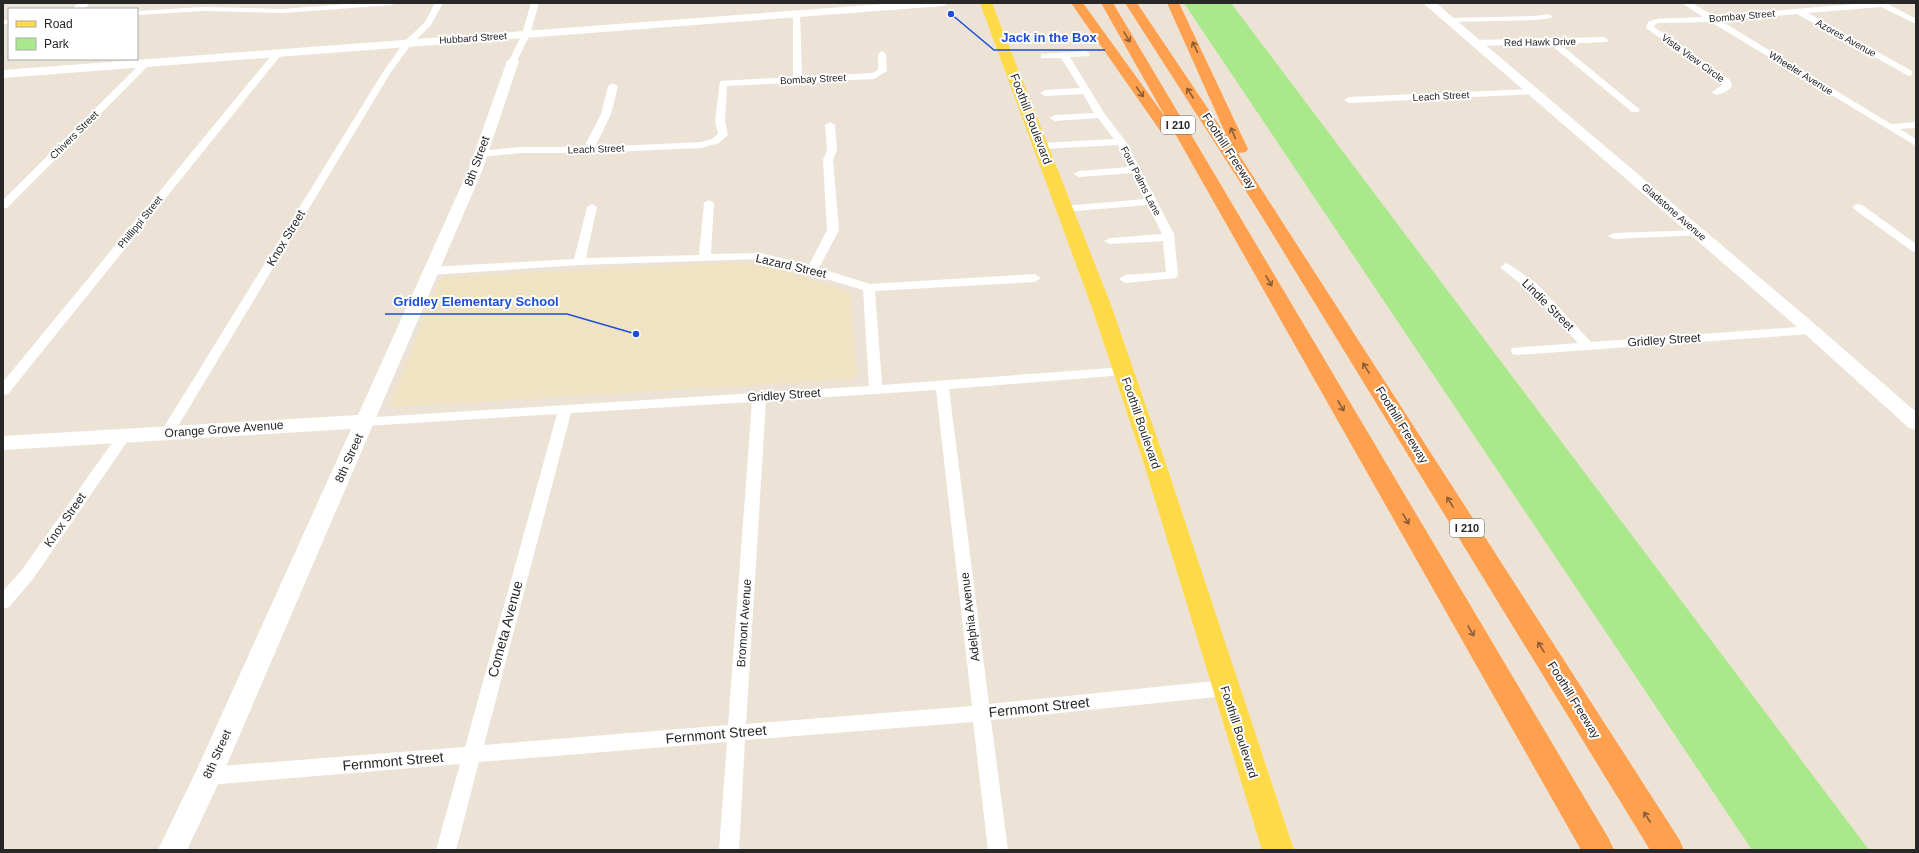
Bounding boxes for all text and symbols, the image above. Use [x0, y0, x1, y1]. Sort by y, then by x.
legend [8, 8, 138, 60]
street label: Bombay Street [1709, 8, 1776, 24]
text: Road [44, 17, 73, 31]
street label: Azores Avenue [1814, 17, 1878, 59]
callout: Jack in the Box [994, 25, 1105, 50]
street label: Hubbard Street [439, 30, 507, 46]
text: Jack in the Box [1001, 30, 1097, 45]
one-way arrow [1123, 31, 1131, 43]
street label: Vista View Circle [1660, 32, 1727, 85]
street label: Red Hawk Drive [1504, 36, 1577, 48]
text: Park [44, 37, 70, 51]
one-way arrow [1191, 42, 1198, 54]
street label: Wheeler Avenue [1767, 49, 1835, 97]
street label: Bombay Street [780, 72, 847, 86]
street label: Foothill Boulevard [1007, 72, 1055, 166]
one-way arrow [1136, 87, 1144, 98]
one-way arrow [1186, 87, 1194, 98]
street label: Leach Street [1412, 89, 1470, 103]
street label: Chivers Street [48, 109, 100, 161]
street label: Foothill Freeway [1199, 110, 1259, 192]
road number: I 210 [1161, 116, 1195, 134]
one-way arrow [1229, 127, 1236, 139]
street label: 8th Street [462, 134, 493, 188]
street label: Leach Street [567, 143, 625, 155]
street label: Four Palms Lane [1119, 145, 1163, 218]
street label: Gladstone Avenue [1640, 181, 1709, 243]
street label: Phillippi Street [116, 194, 165, 250]
street label: Knox Street [264, 207, 308, 268]
street label: Lazard Street [754, 251, 828, 281]
one-way arrow [1266, 275, 1274, 287]
street label: Lindie Street [1519, 276, 1577, 334]
callout: Gridley Elementary School [385, 289, 567, 314]
text: Gridley Elementary School [393, 294, 559, 309]
street label: Gridley Street [1627, 330, 1702, 350]
one-way arrow [1362, 363, 1370, 374]
street label: Foothill Boulevard [1119, 375, 1163, 471]
street label: Foothill Freeway [1373, 384, 1431, 466]
street label: Gridley Street [747, 385, 822, 405]
one-way arrow [1338, 400, 1346, 412]
street label: Orange Grove Avenue [164, 418, 284, 440]
street label: 8th Street [332, 431, 366, 485]
street label: Knox Street [41, 490, 89, 550]
one-way arrow [1445, 496, 1453, 508]
one-way arrow [1403, 513, 1411, 525]
road number: I 210 [1450, 519, 1484, 537]
street label: Adelphia Avenue [958, 571, 982, 662]
street label: Bromont Avenue [734, 578, 754, 668]
street label: Cometa Avenue [484, 579, 526, 679]
one-way arrow [1468, 625, 1476, 637]
one-way arrow [1537, 642, 1545, 653]
street label: Foothill Freeway [1545, 659, 1603, 741]
street label: Foothill Boulevard [1218, 684, 1260, 780]
street label: Fernmont Street [988, 694, 1090, 720]
street label: Fernmont Street [665, 722, 767, 746]
street label: 8th Street [200, 727, 234, 781]
street label: Fernmont Street [342, 749, 444, 773]
one-way arrow [1643, 812, 1651, 823]

